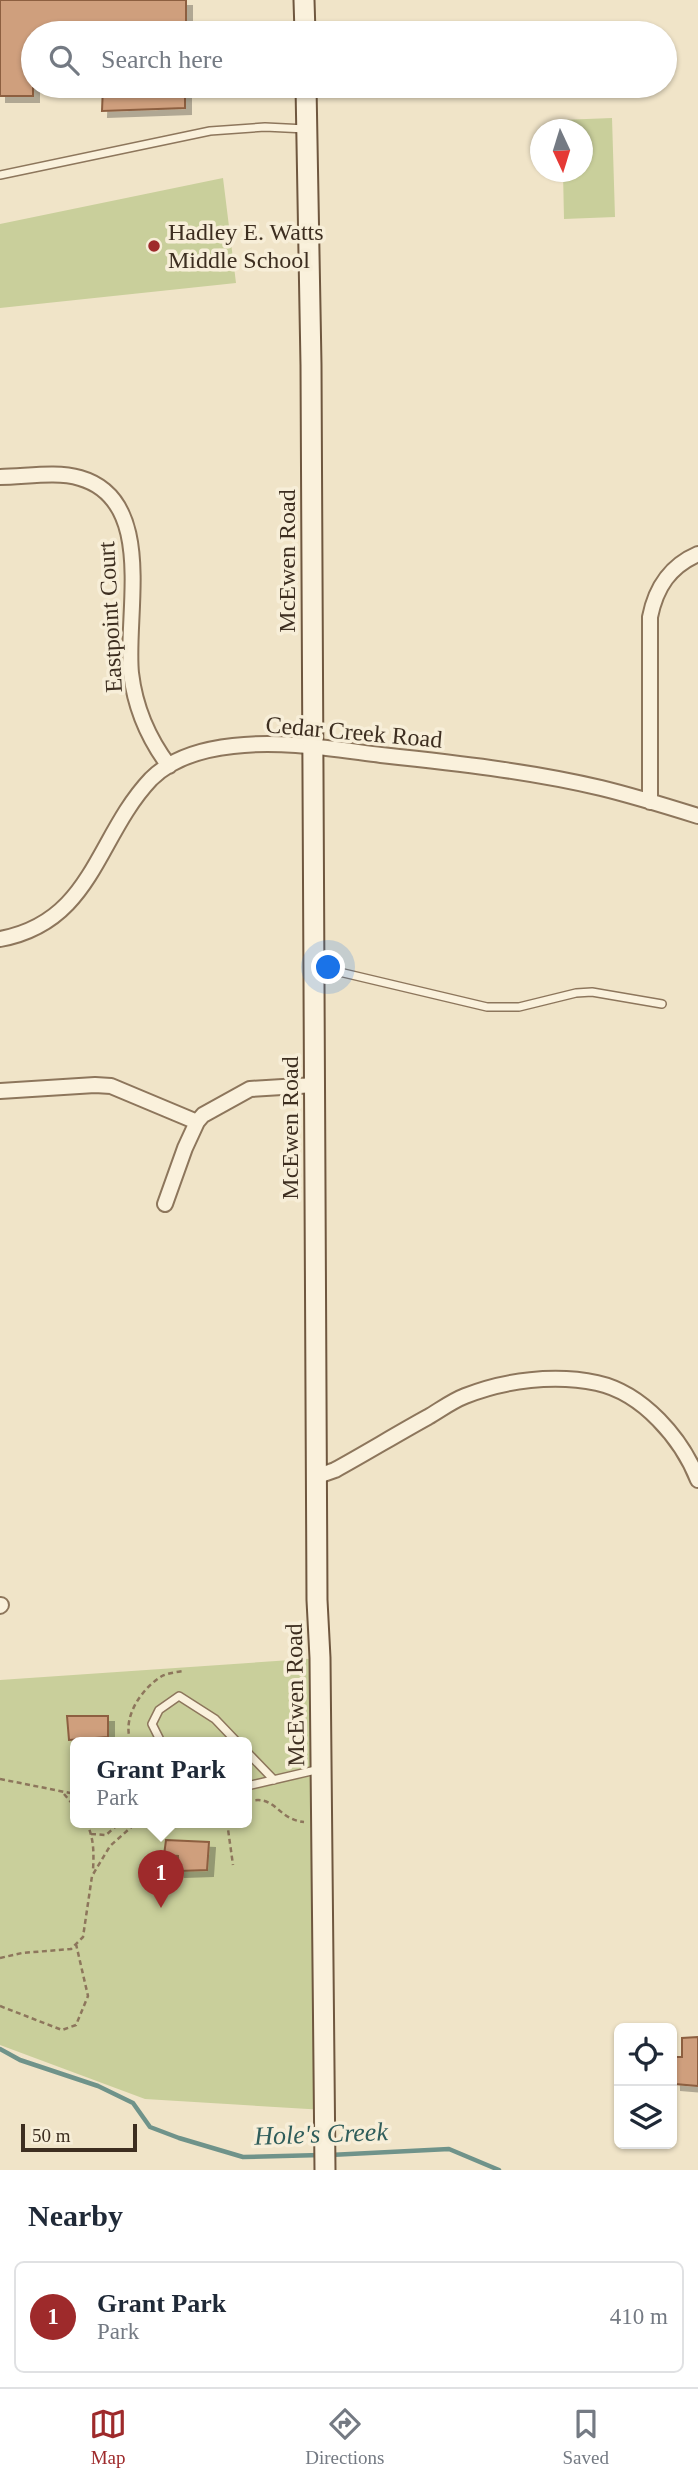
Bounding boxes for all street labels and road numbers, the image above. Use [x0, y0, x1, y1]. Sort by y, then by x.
street label: McEwen Road [274, 489, 300, 633]
street label: Eastpoint Court [93, 540, 127, 693]
street label: Cedar Creek Road [265, 711, 443, 753]
street label: McEwen Road [277, 1056, 303, 1200]
street label: McEwen Road [281, 1623, 309, 1767]

